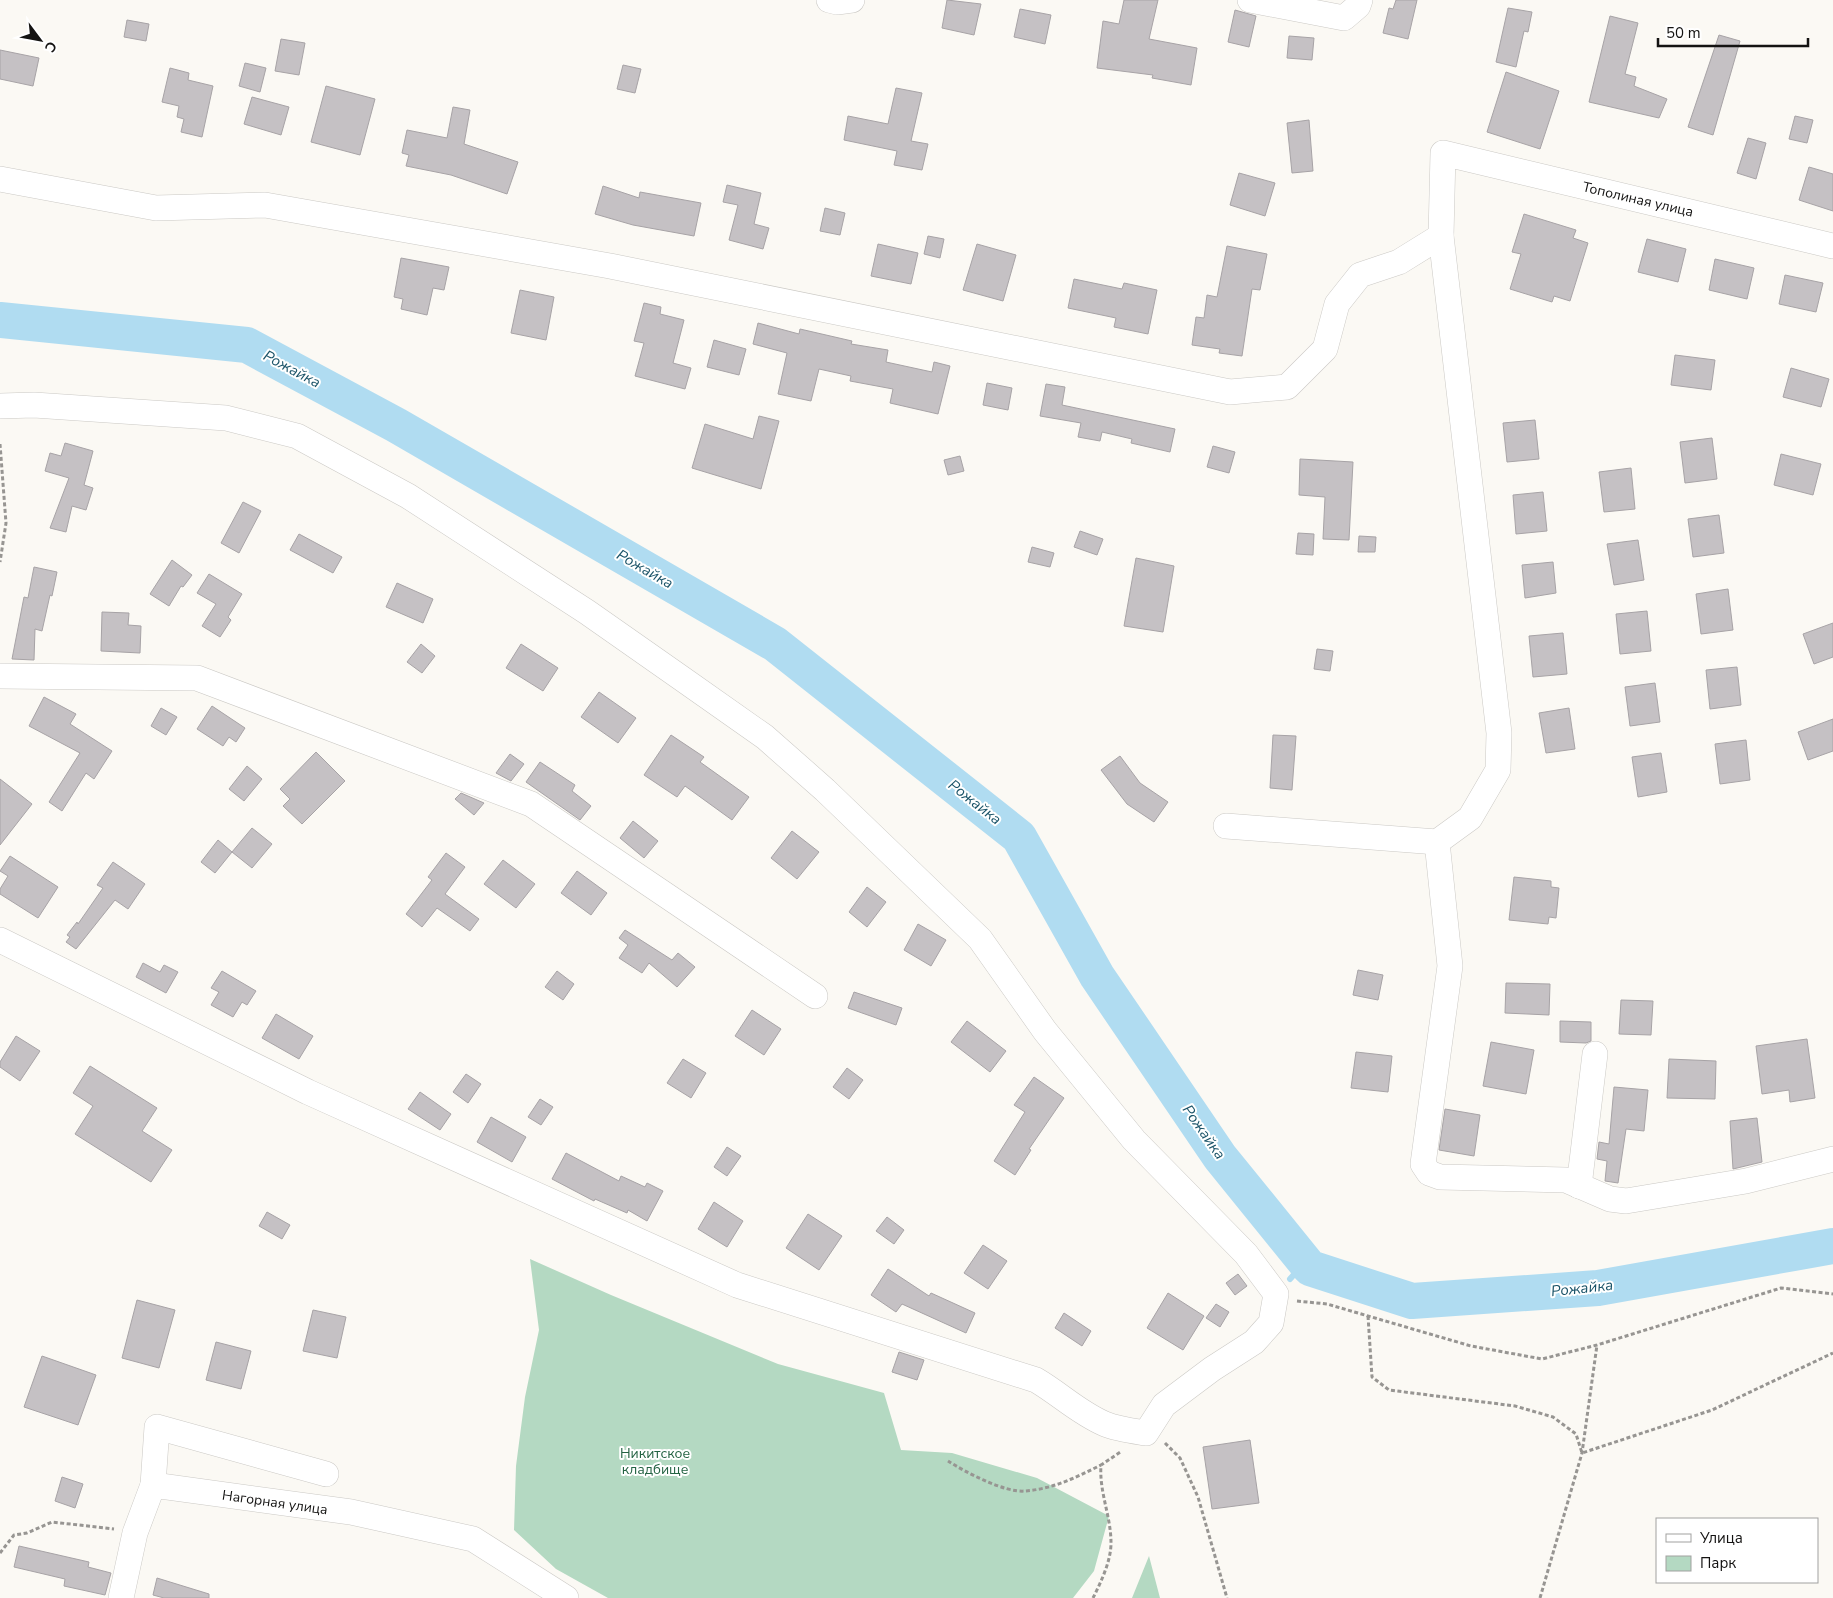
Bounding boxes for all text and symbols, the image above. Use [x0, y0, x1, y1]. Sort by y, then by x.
north arrow [15, 15, 65, 65]
scale bar [1658, 15, 1808, 47]
text: 50 m [1666, 23, 1701, 43]
text: С [40, 38, 61, 56]
street label: Тополиная улица [1580, 177, 1695, 222]
water label: Рожайка [260, 346, 324, 392]
water label: Рожайка [613, 545, 677, 593]
water label: Рожайка [944, 775, 1006, 829]
water label: Рожайка [1178, 1101, 1230, 1163]
water label: Рожайка [1550, 1275, 1614, 1301]
park label: Никитское кладбище [620, 1444, 690, 1479]
street label: Нагорная улица [221, 1486, 329, 1519]
legend [1656, 1518, 1818, 1583]
text: Улица [1699, 1528, 1743, 1548]
text: Парк [1700, 1553, 1736, 1573]

